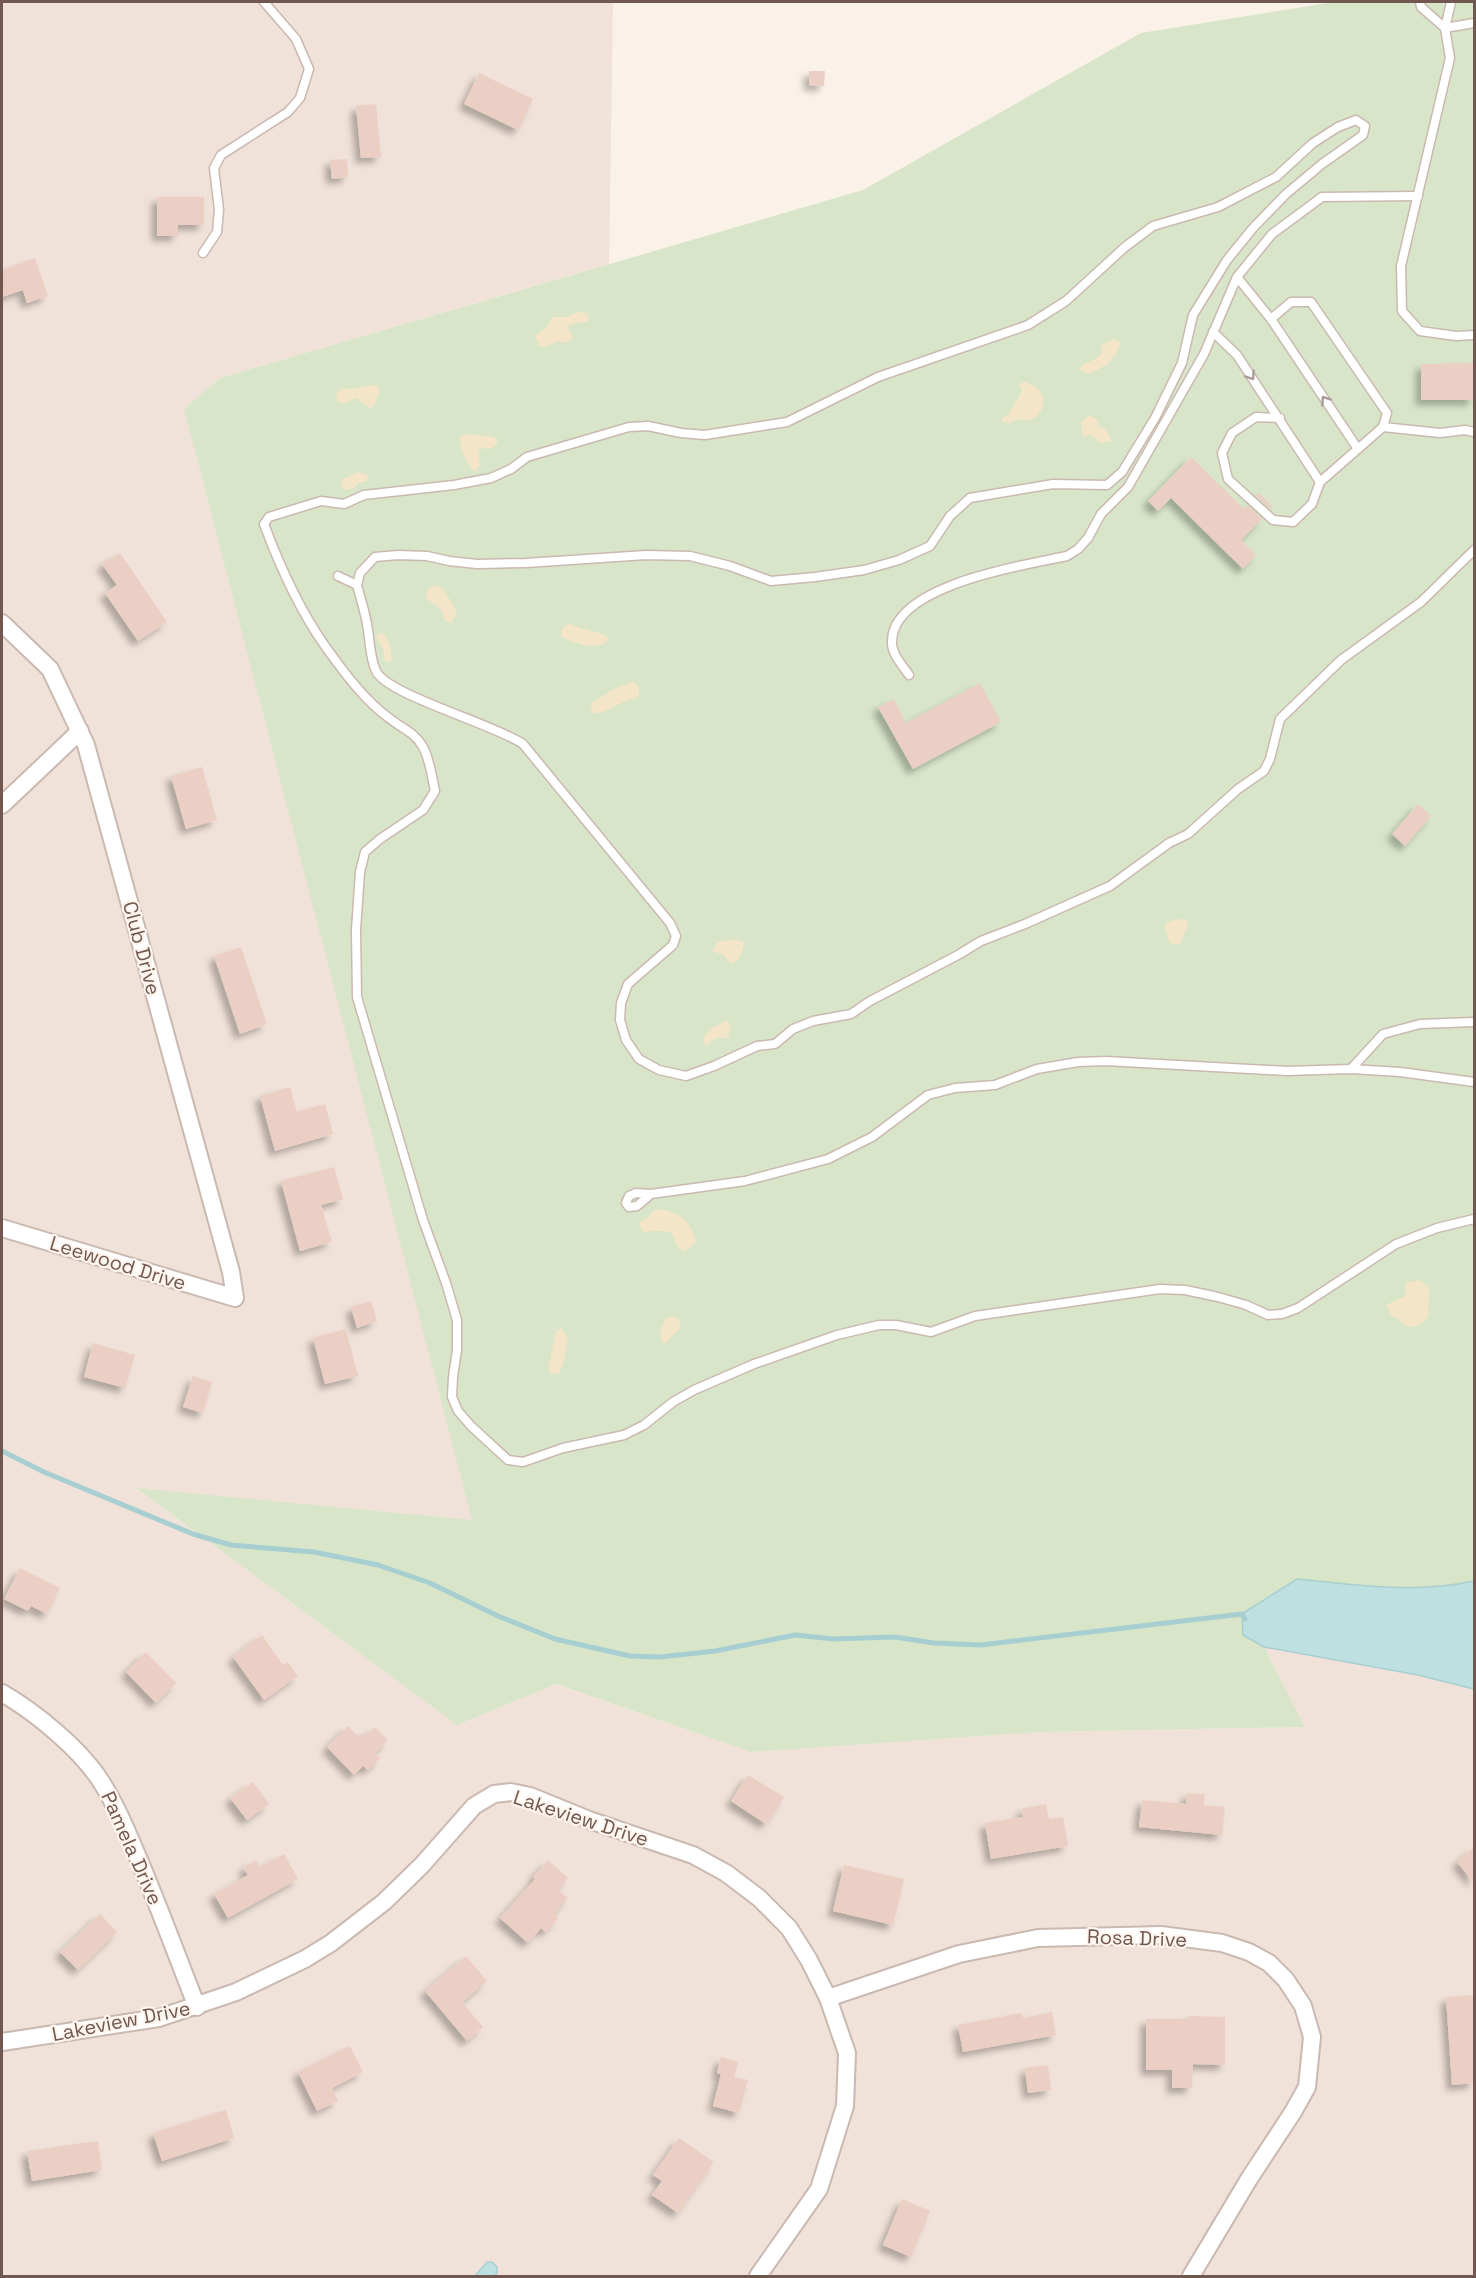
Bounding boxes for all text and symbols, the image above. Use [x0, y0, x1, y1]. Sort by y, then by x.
one-way arrow [1244, 369, 1255, 380]
one-way arrow [1321, 396, 1332, 407]
street label: Club Drive [117, 898, 167, 998]
street label: Leewood Drive [47, 1230, 189, 1296]
street label: Lakeview Drive [510, 1784, 652, 1852]
street label: Pamela Drive [95, 1787, 169, 1909]
street label: Rosa Drive [1087, 1923, 1187, 1953]
street label: Lakeview Drive [50, 1995, 192, 2047]

